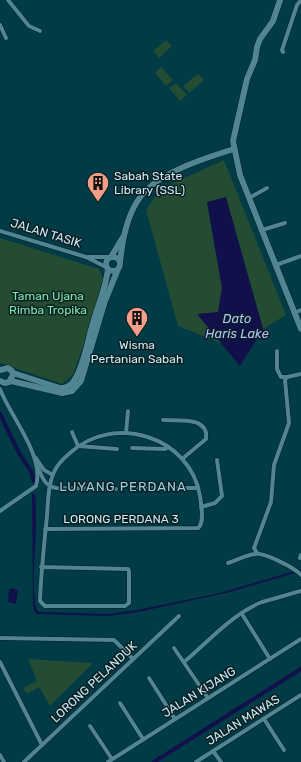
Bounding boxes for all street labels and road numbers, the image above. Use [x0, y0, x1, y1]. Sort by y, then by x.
street label: JALAN TASIK [9, 216, 84, 251]
street label: LORONG PERDANA 3 [63, 512, 179, 526]
street label: LORONG PELANDUK [48, 638, 140, 725]
street label: JALAN KIJANG [160, 664, 238, 720]
street label: JALAN MAWAS [204, 692, 282, 748]

